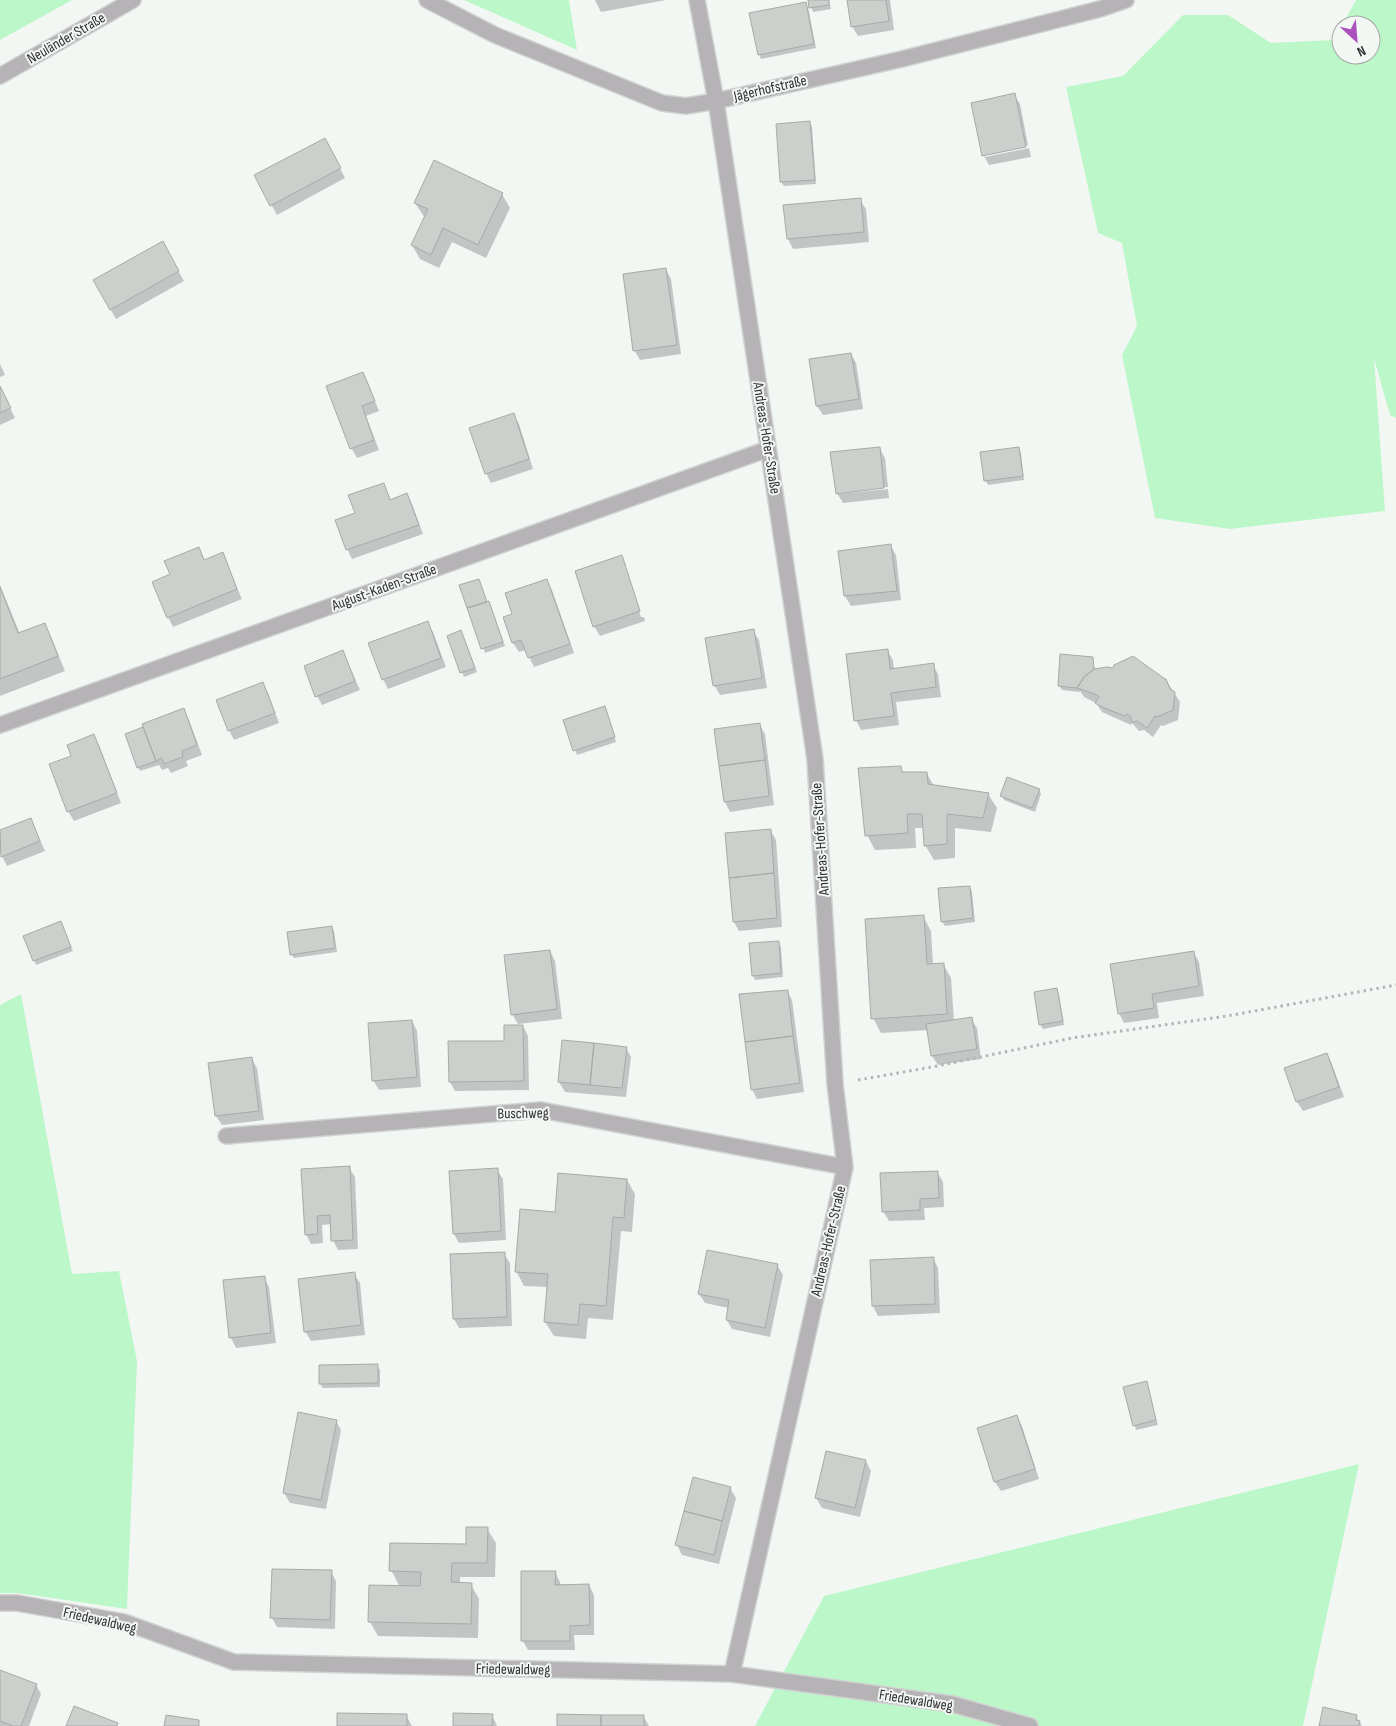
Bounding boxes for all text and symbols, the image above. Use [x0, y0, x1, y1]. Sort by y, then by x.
street label: Neuländer Straße [24, 8, 109, 68]
north arrow [1331, 15, 1381, 65]
text: N [1354, 42, 1369, 61]
street label: Jägerhofstraße [731, 71, 808, 106]
street label: Andreas-Hofer-Straße [748, 380, 785, 495]
street label: August-Kaden-Straße [328, 560, 439, 616]
street label: Andreas-Hofer-Straße [807, 782, 834, 897]
street label: Buschweg [497, 1104, 549, 1123]
street label: Andreas-Hofer-Straße [806, 1184, 850, 1299]
street label: Friedewaldweg [61, 1603, 138, 1638]
street label: Friedewaldweg [476, 1659, 550, 1680]
street label: Friedewaldweg [878, 1685, 954, 1716]

